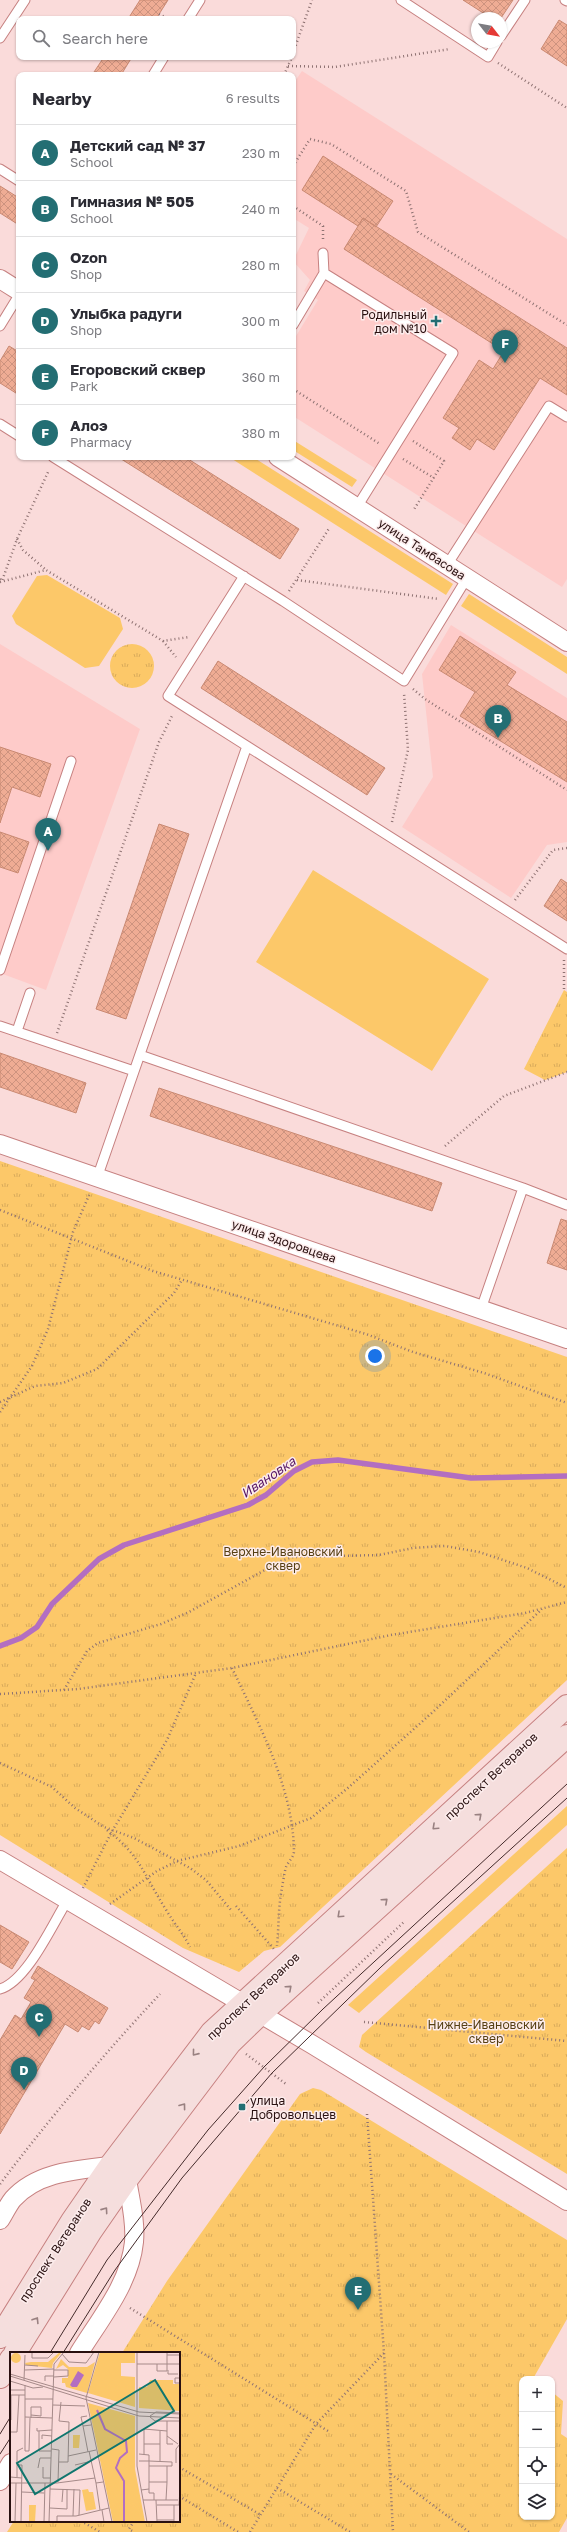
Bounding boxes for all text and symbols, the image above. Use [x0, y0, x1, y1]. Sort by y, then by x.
north arrow [471, 12, 507, 48]
search box [16, 16, 296, 60]
icon: search [30, 27, 52, 49]
text: Search here [62, 29, 148, 47]
text: Nearby [32, 88, 92, 109]
text: 6 results [226, 90, 280, 106]
text: Детский сад № 37 [70, 136, 205, 154]
text: A [40, 145, 50, 161]
text: 230 m [242, 145, 280, 161]
text: School [70, 154, 113, 170]
text: Гимназия № 505 [70, 192, 194, 210]
text: B [40, 201, 50, 217]
text: 240 m [242, 201, 280, 217]
text: School [70, 210, 113, 226]
text: Ozon [70, 248, 107, 266]
text: C [40, 257, 50, 273]
text: 280 m [242, 257, 280, 273]
text: Shop [70, 266, 102, 282]
text: Улыбка радуги [70, 304, 182, 322]
place label: Родильный дом №10 [361, 307, 427, 336]
text: D [40, 313, 50, 329]
text: 300 m [242, 313, 280, 329]
marker: Родильный дом №10 [430, 315, 442, 327]
text: Shop [70, 322, 102, 338]
pin: F [492, 330, 518, 363]
text: Егоровский сквер [70, 360, 206, 378]
text: E [41, 369, 49, 385]
text: 360 m [242, 369, 280, 385]
text: Park [70, 378, 98, 394]
text: Алоэ [70, 416, 108, 434]
text: F [41, 425, 49, 441]
text: 380 m [242, 425, 280, 441]
text: Pharmacy [70, 434, 132, 450]
street label: улица Тамбасова [375, 515, 469, 583]
pin: B [485, 705, 511, 738]
pin: A [35, 818, 61, 851]
street label: улица Здоровцева [230, 1216, 338, 1266]
your location [365, 1346, 385, 1366]
water label: Ивановка [238, 1453, 299, 1501]
park label: Верхне-Ивановский сквер [223, 1544, 343, 1573]
street label: проспект Ветеранов [442, 1729, 541, 1823]
one-way arrow [474, 1813, 482, 1821]
one-way arrow [432, 1823, 440, 1830]
one-way arrow [380, 1898, 388, 1905]
one-way arrow [337, 1911, 344, 1918]
street label: проспект Ветеранов [204, 1949, 303, 2043]
one-way arrow [284, 1985, 292, 1993]
pin: C [26, 2004, 52, 2037]
park label: Нижне-Ивановский сквер [428, 2017, 544, 2046]
one-way arrow [193, 2049, 200, 2056]
pin: D [11, 2057, 37, 2090]
place label: улица Добровольцев [250, 2093, 336, 2122]
marker: улица Добровольцев [237, 2102, 247, 2112]
one-way arrow [178, 2103, 185, 2110]
street label: проспект Ветеранов [16, 2195, 94, 2305]
one-way arrow [100, 2207, 108, 2214]
pin: E [345, 2277, 371, 2310]
one-way arrow [31, 2317, 38, 2324]
inset map [10, 2352, 180, 2522]
map controls [519, 2376, 555, 2520]
button: + [519, 2376, 555, 2412]
button: − [519, 2412, 555, 2448]
button: locate [519, 2448, 555, 2484]
button: layers [519, 2484, 555, 2520]

